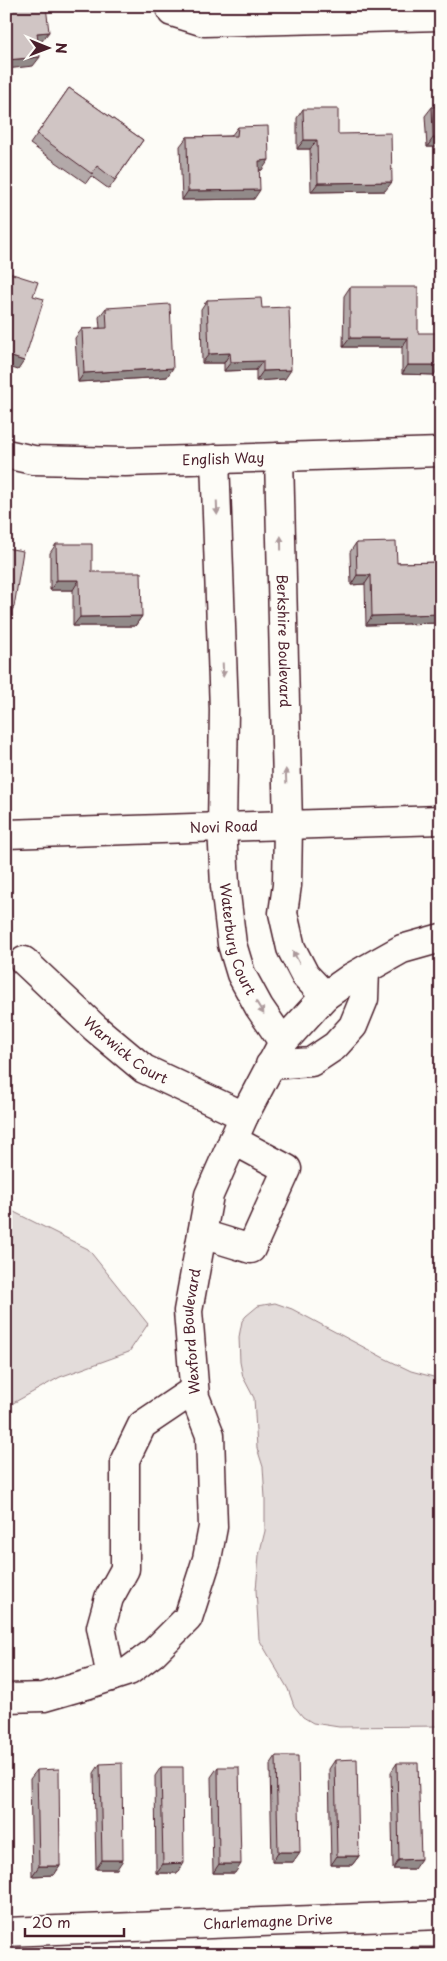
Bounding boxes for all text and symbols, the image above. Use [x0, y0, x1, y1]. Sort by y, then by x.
north arrow [22, 22, 72, 72]
text: N [51, 43, 72, 54]
street label: English Way [182, 447, 265, 470]
one-way arrow [213, 500, 221, 516]
one-way arrow [276, 535, 284, 551]
street label: Berkshire Boulevard [272, 574, 296, 708]
one-way arrow [219, 663, 227, 679]
one-way arrow [282, 768, 290, 784]
street label: Novi Road [189, 815, 258, 838]
street label: Waterbury Court [215, 882, 262, 999]
one-way arrow [292, 950, 300, 965]
one-way arrow [256, 1002, 265, 1015]
street label: Warwick Court [79, 1012, 172, 1089]
street label: Wexford Boulevard [177, 1266, 206, 1395]
scale bar [25, 1906, 124, 1938]
street label: Charlemagne Drive [203, 1908, 333, 1934]
text: 20 m [32, 1910, 71, 1933]

